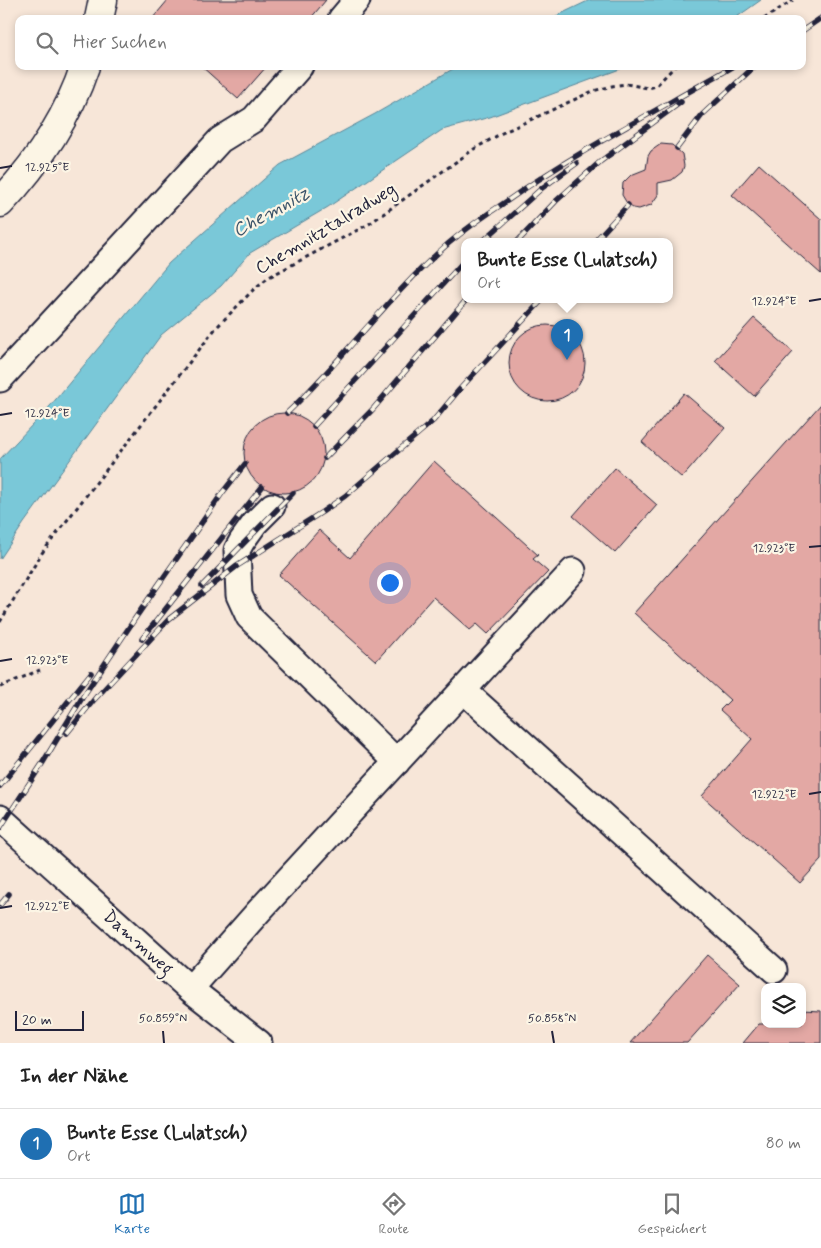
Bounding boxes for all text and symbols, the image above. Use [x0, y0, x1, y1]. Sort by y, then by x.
search box [15, 15, 806, 70]
icon: search [33, 29, 61, 57]
text: Hier suchen [73, 30, 167, 55]
text: 12.925°E [25, 160, 69, 176]
street label: Chemnitztalradweg [251, 177, 401, 281]
water label: Chemnitz [228, 181, 314, 243]
popup [461, 238, 673, 303]
text: Bunte Esse (Lulatsch) [477, 248, 657, 273]
text: Ort [477, 273, 501, 294]
text: 12.924°E [752, 294, 796, 310]
pin: 1 [551, 319, 583, 360]
text: 12.924°E [25, 406, 69, 422]
text: 12.923°E [753, 541, 795, 557]
your location [377, 570, 403, 596]
text: 12.923°E [26, 653, 68, 669]
text: 12.922°E [752, 787, 796, 803]
text: 12.922°E [25, 899, 69, 915]
street label: Dammweg [96, 905, 178, 983]
map controls [761, 983, 806, 1028]
button: layers [761, 983, 806, 1028]
scale bar [15, 1008, 84, 1031]
text: 20 m [22, 1011, 52, 1029]
text: 50.859°N [139, 1011, 187, 1027]
text: 50.858°N [528, 1011, 576, 1027]
text: In der Nähe [20, 1062, 128, 1090]
text: Bunte Esse (Lulatsch) [67, 1121, 247, 1146]
text: 1 [32, 1133, 40, 1154]
text: 80 m [766, 1133, 801, 1154]
text: Ort [67, 1146, 91, 1167]
tab: Karte [114, 1190, 150, 1238]
tab: Route [378, 1190, 409, 1238]
tab: Gespeichert [637, 1190, 707, 1238]

